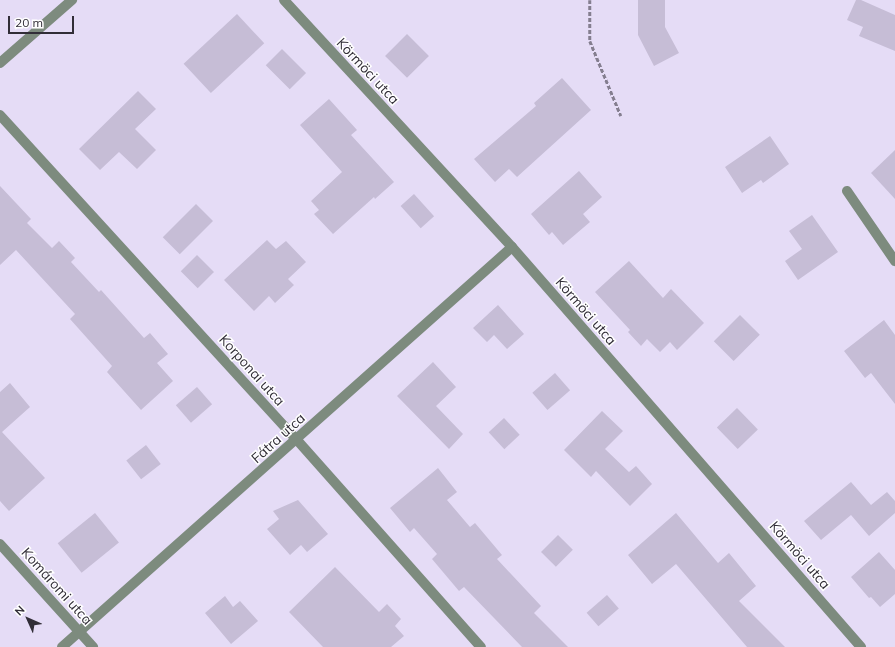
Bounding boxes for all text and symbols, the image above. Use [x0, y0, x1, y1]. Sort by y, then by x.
scale bar [10, 8, 76, 34]
text: 20 m [15, 15, 43, 30]
street label: Körmöci utca [333, 34, 403, 108]
street label: Körmöci utca [552, 274, 620, 348]
street label: Korponai utca [216, 331, 288, 409]
street label: Fátra utca [248, 410, 308, 466]
street label: Körmöci utca [766, 518, 834, 592]
street label: Komáromi utca [18, 544, 96, 628]
north arrow [8, 599, 48, 639]
text: N [12, 603, 27, 618]

